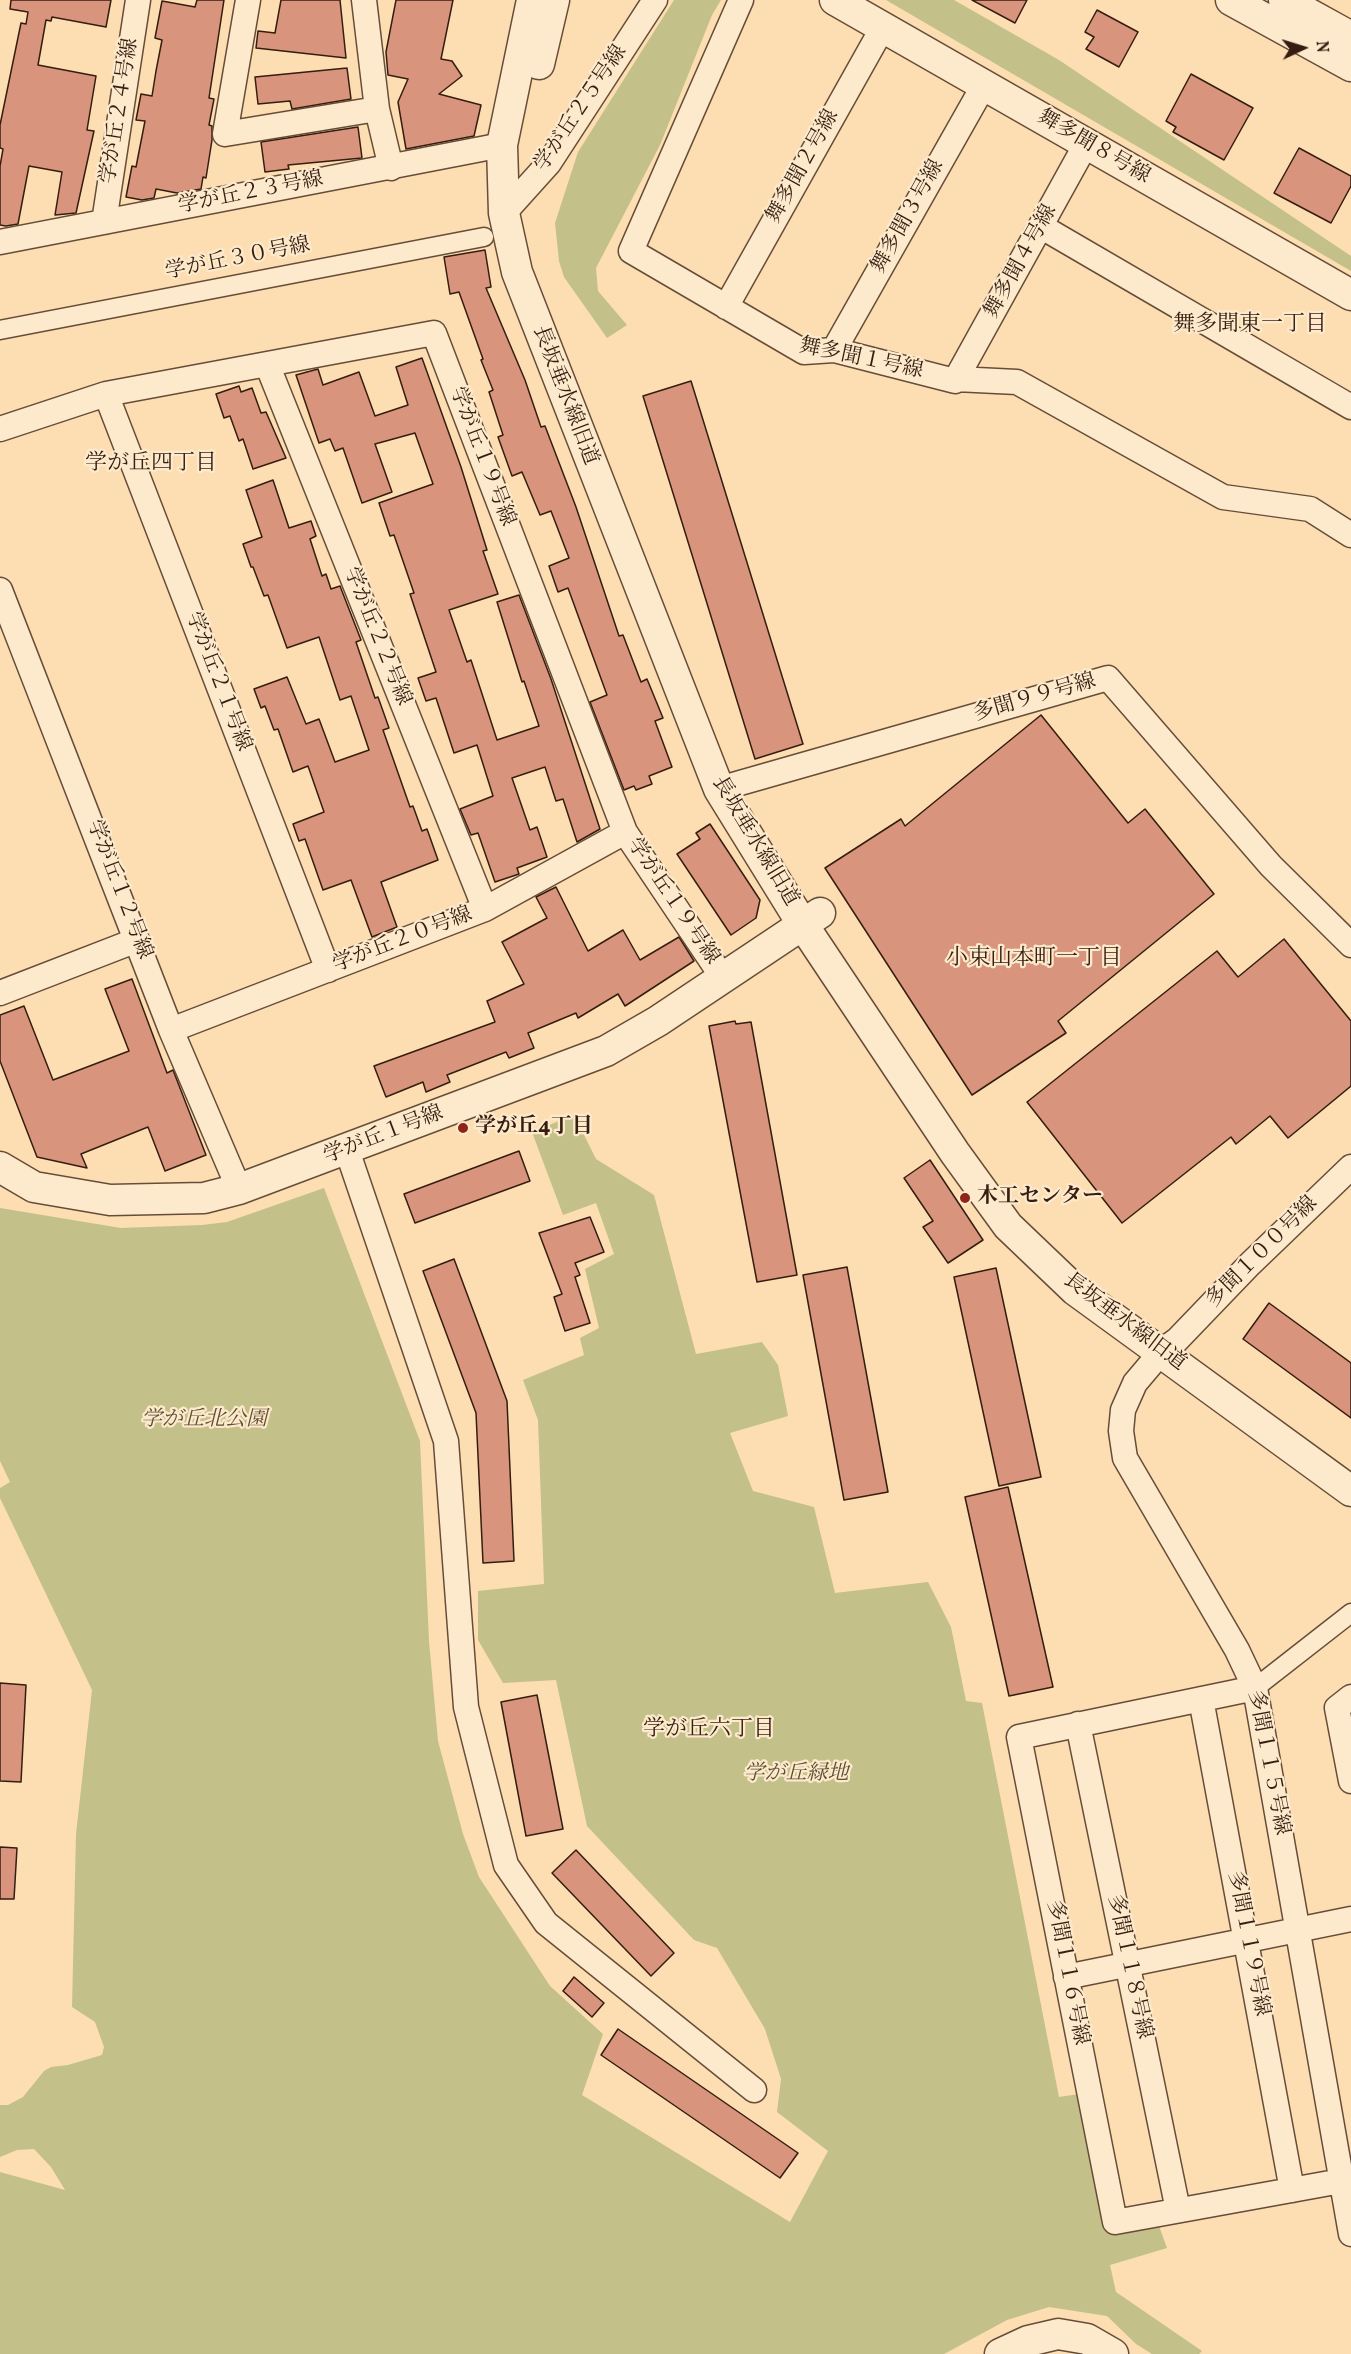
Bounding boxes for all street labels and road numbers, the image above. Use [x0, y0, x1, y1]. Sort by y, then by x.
street label: 学が丘２４号線 [97, 36, 145, 186]
street label: 学が丘２５号線 [530, 41, 634, 177]
street label: 舞多聞２号線 [762, 106, 846, 228]
street label: 舞多聞８号線 [1032, 106, 1154, 190]
street label: 舞多聞３号線 [867, 156, 951, 278]
street label: 学が丘２３号線 [176, 168, 326, 220]
street label: 舞多聞４号線 [980, 201, 1064, 323]
street label: 学が丘３０号線 [163, 234, 313, 286]
street label: 長坂垂水線旧道 [526, 323, 602, 469]
street label: 舞多聞１号線 [797, 335, 925, 385]
street label: 学が丘１９号線 [443, 384, 519, 530]
street label: 学が丘２２号線 [337, 564, 415, 710]
street label: 学が丘２１号線 [179, 609, 255, 755]
street label: 多聞９９号線 [971, 670, 1099, 728]
street label: 長坂垂水線旧道 [705, 773, 803, 911]
street label: 学が丘１２号線 [80, 817, 156, 963]
street label: 学が丘１９号線 [620, 834, 724, 970]
street label: 学が丘２０号線 [330, 903, 476, 979]
street label: 学が丘１号線 [321, 1102, 447, 1170]
street label: 多聞１００号線 [1202, 1192, 1324, 1314]
street label: 長坂垂水線旧道 [1058, 1269, 1190, 1377]
street label: 多聞１１５号線 [1241, 1688, 1293, 1838]
street label: 多聞１１９号線 [1221, 1869, 1273, 2019]
street label: 多聞１１８号線 [1100, 1892, 1156, 2042]
street label: 多聞１１６号線 [1040, 1898, 1092, 2048]

